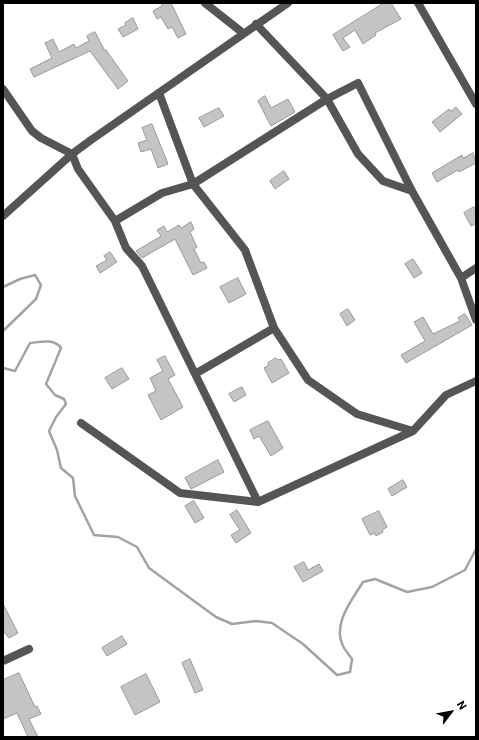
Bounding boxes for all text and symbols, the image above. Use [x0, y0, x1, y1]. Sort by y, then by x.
north arrow [431, 692, 471, 732]
text: N [454, 699, 469, 712]

